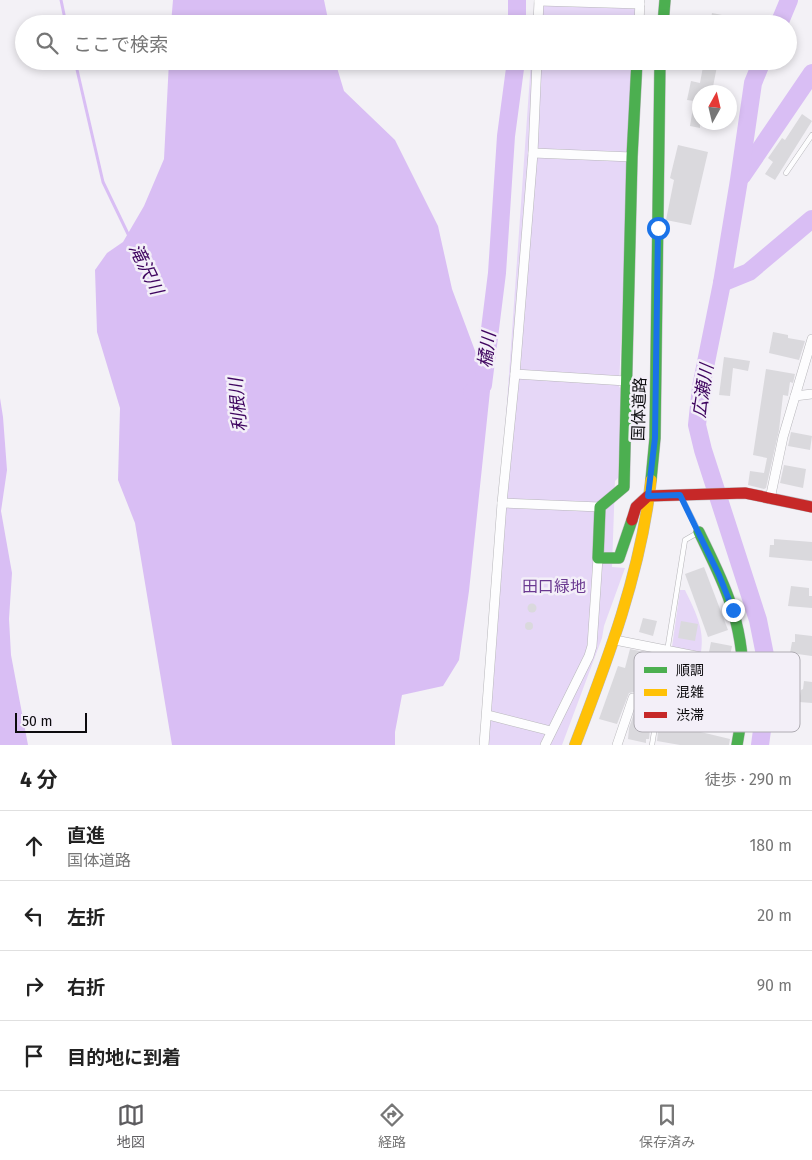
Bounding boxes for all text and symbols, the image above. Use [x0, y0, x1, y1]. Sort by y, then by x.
search box [15, 15, 797, 70]
icon: search [33, 29, 61, 57]
text: ここで検索 [73, 33, 168, 56]
north arrow [692, 85, 737, 130]
route start [647, 217, 670, 240]
water label: 滝沢川 [124, 240, 169, 300]
water label: 橘川 [474, 329, 500, 369]
water label: 広瀬川 [688, 361, 718, 419]
water label: 利根川 [225, 375, 251, 433]
street label: 国体道路 [628, 377, 650, 441]
park label: 田口緑地 [522, 577, 586, 596]
route end [722, 599, 745, 622]
legend [634, 652, 800, 732]
text: 順調 [676, 662, 704, 679]
text: 混雑 [676, 684, 704, 701]
text: 渋滞 [676, 707, 704, 724]
scale bar [15, 710, 88, 733]
text: 50 m [22, 713, 53, 730]
text: 4 分 [20, 767, 58, 793]
text: 徒歩 · 290 m [705, 770, 792, 789]
text: 直進 [67, 824, 105, 847]
icon: ahead [20, 832, 48, 860]
text: 180 m [749, 836, 792, 855]
text: 国体道路 [67, 851, 131, 870]
icon: left [20, 902, 48, 930]
text: 左折 [67, 906, 105, 929]
text: 20 m [757, 906, 792, 925]
icon: right [20, 972, 48, 1000]
text: 右折 [67, 976, 105, 999]
text: 90 m [757, 976, 792, 995]
icon: arrive [20, 1042, 48, 1070]
text: 目的地に到着 [67, 1046, 181, 1069]
tab: 地図 [117, 1101, 145, 1151]
tab: 経路 [378, 1101, 406, 1151]
tab: 保存済み [639, 1101, 695, 1151]

